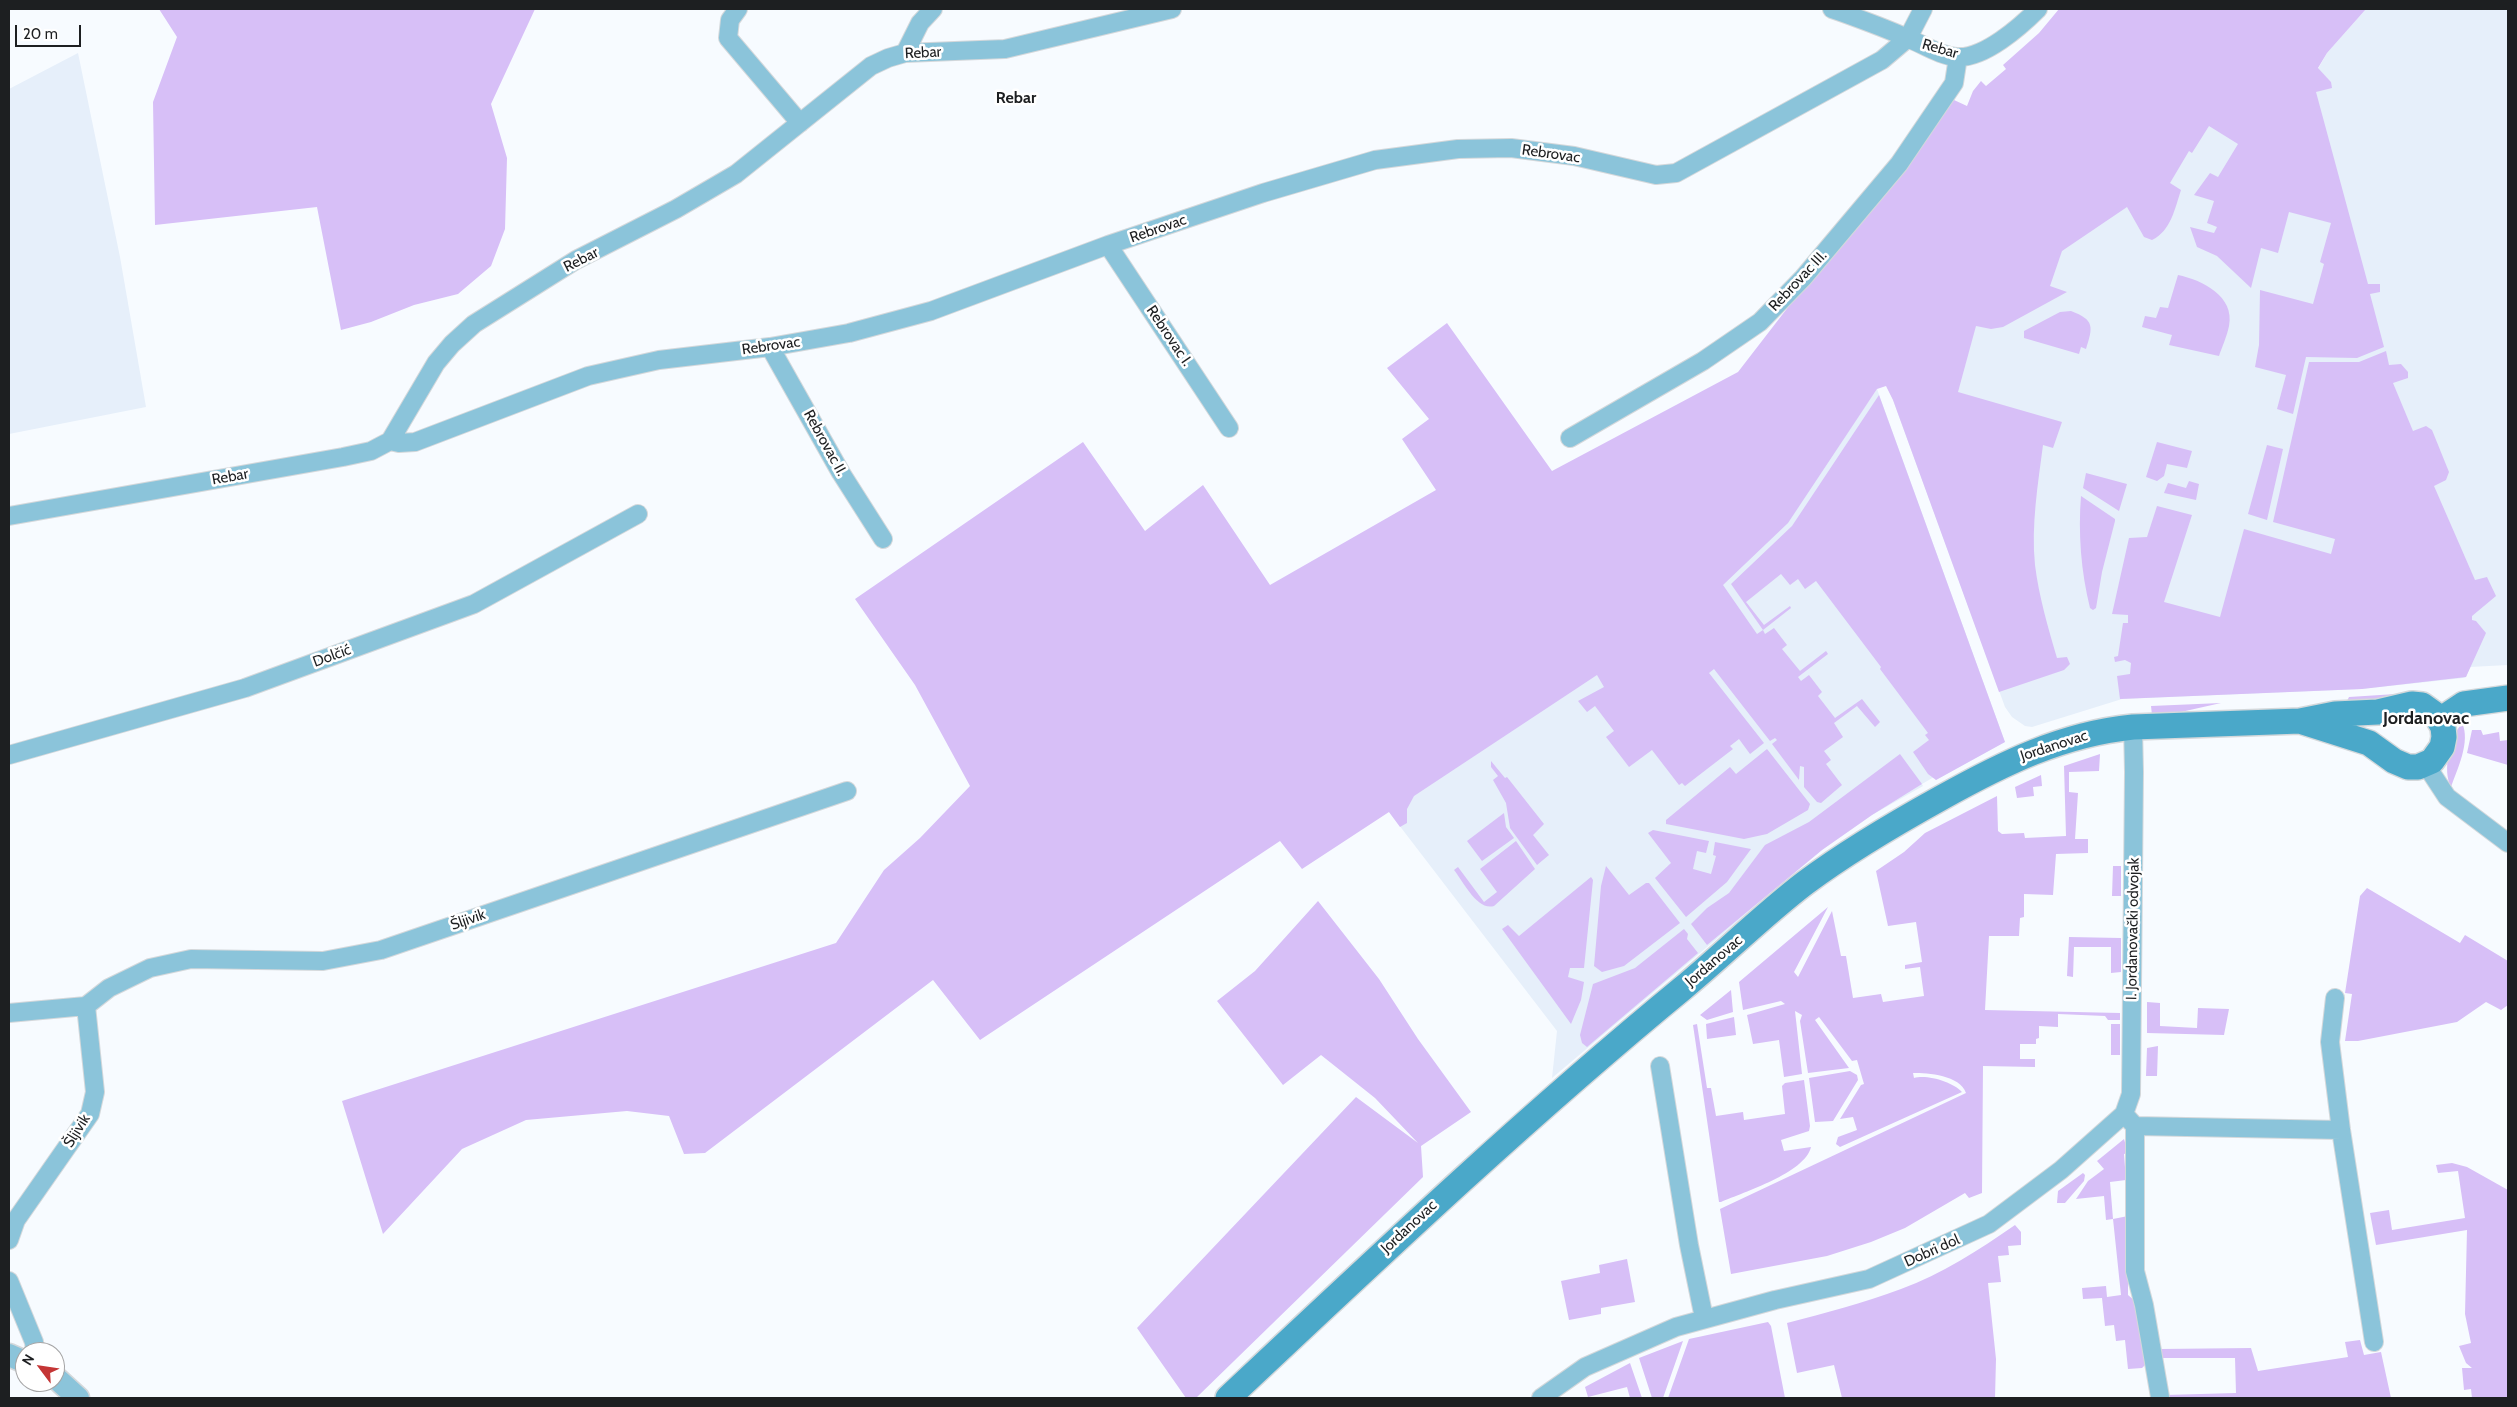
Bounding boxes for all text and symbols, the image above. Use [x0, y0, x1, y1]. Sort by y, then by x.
scale bar [18, 15, 84, 47]
text: 20 m [23, 25, 58, 43]
street label: Rebar [1920, 35, 1960, 63]
street label: Rebar [904, 43, 942, 63]
district label: Rebar [996, 88, 1036, 108]
street label: Rebrovac [1521, 141, 1581, 167]
street label: Rebrovac [1127, 211, 1189, 247]
street label: Rebar [561, 244, 601, 276]
street label: Rebrovac III. [1765, 247, 1831, 315]
street label: Rebrovac I. [1142, 302, 1196, 370]
street label: Rebrovac [741, 333, 801, 359]
street label: Rebrovac II. [799, 407, 851, 479]
street label: Rebar [210, 465, 250, 489]
street label: Dolčić [310, 641, 354, 671]
district label: Jordanovac [2383, 708, 2469, 730]
street label: Jordanovac [2018, 727, 2090, 765]
street label: I. Jordanovački odvojak [2123, 858, 2143, 1000]
street label: Šljivik [448, 906, 488, 934]
street label: Jordanovac [1682, 931, 1746, 991]
street label: Šljivik [60, 1111, 94, 1151]
street label: Jordanovac [1377, 1197, 1441, 1257]
street label: Dobri dol [1901, 1231, 1963, 1271]
north arrow [15, 1342, 65, 1392]
text: N [18, 1351, 38, 1369]

